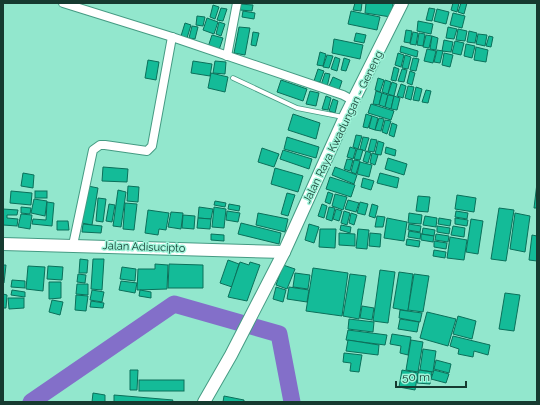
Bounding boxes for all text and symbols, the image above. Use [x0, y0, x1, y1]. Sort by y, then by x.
street label: Jalan Raya Kwadungan - Geneng [300, 49, 386, 205]
street label: Jalan Adisucipto [102, 239, 186, 255]
scale bar [396, 363, 466, 389]
text: 50 m [402, 370, 430, 384]

